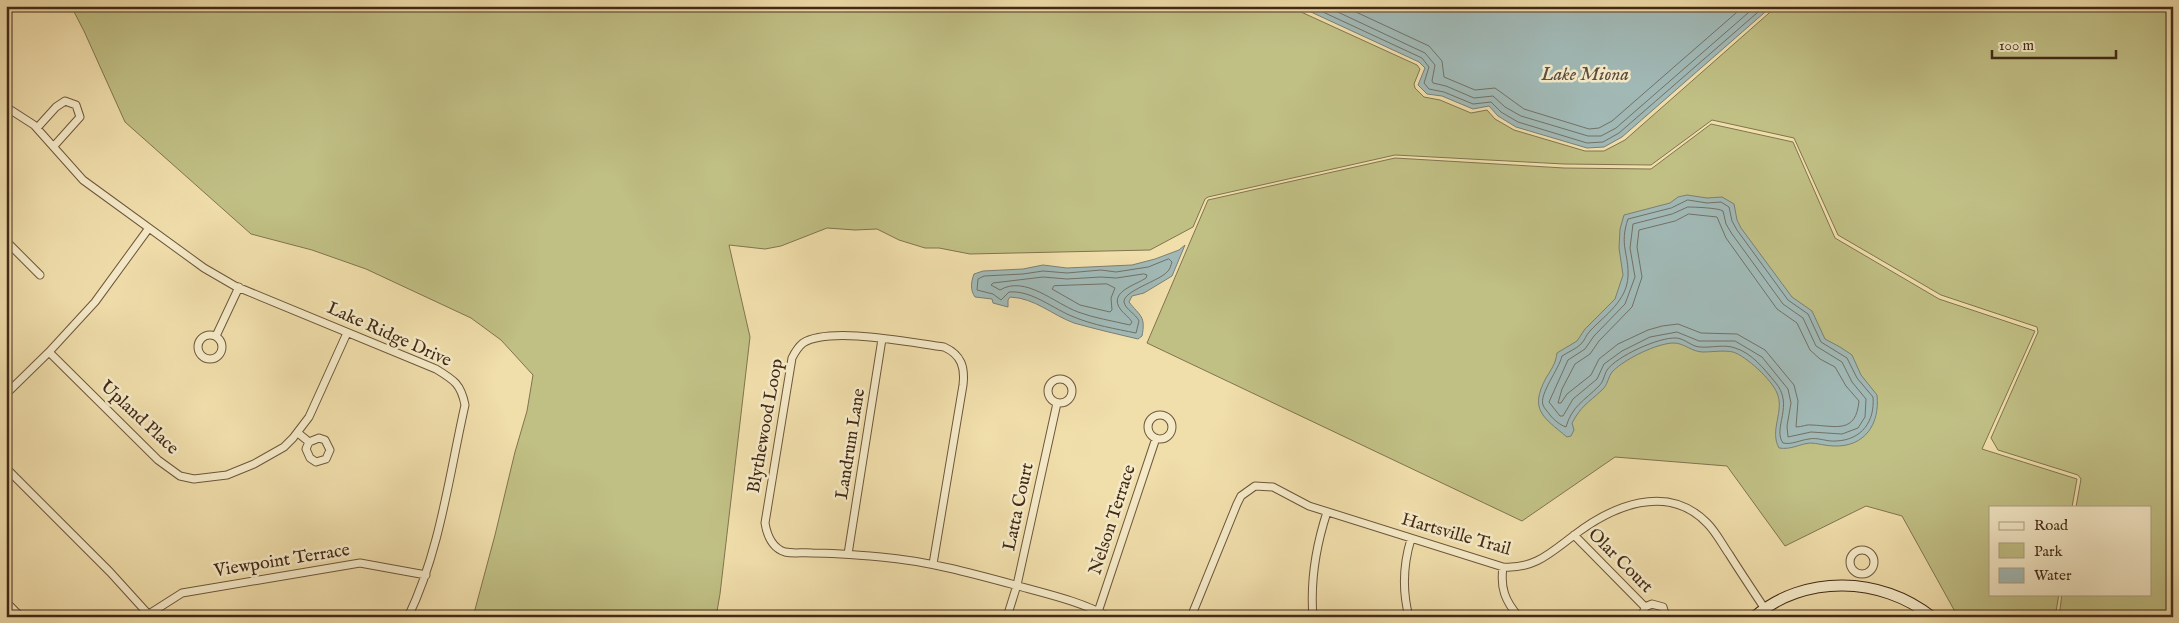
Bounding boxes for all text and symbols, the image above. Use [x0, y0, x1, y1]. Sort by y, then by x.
scale bar [1992, 28, 2115, 60]
text: 100 m [1999, 36, 2035, 55]
water label: Lake Miona [1540, 63, 1629, 87]
street label: Lake Ridge Drive [323, 297, 455, 373]
street label: Blythewood Loop [743, 357, 789, 495]
street label: Upland Place [95, 376, 183, 460]
street label: Landrum Lane [831, 387, 871, 501]
street label: Latta Court [998, 461, 1040, 553]
street label: Nelson Terrace [1084, 462, 1142, 578]
legend [1989, 506, 2152, 596]
street label: Hartsville Trail [1399, 508, 1514, 562]
text: Road [2034, 516, 2069, 535]
street label: Olar Court [1583, 524, 1657, 598]
street label: Viewpoint Terrace [211, 539, 352, 583]
text: Park [2034, 542, 2064, 561]
text: Water [2034, 566, 2072, 585]

